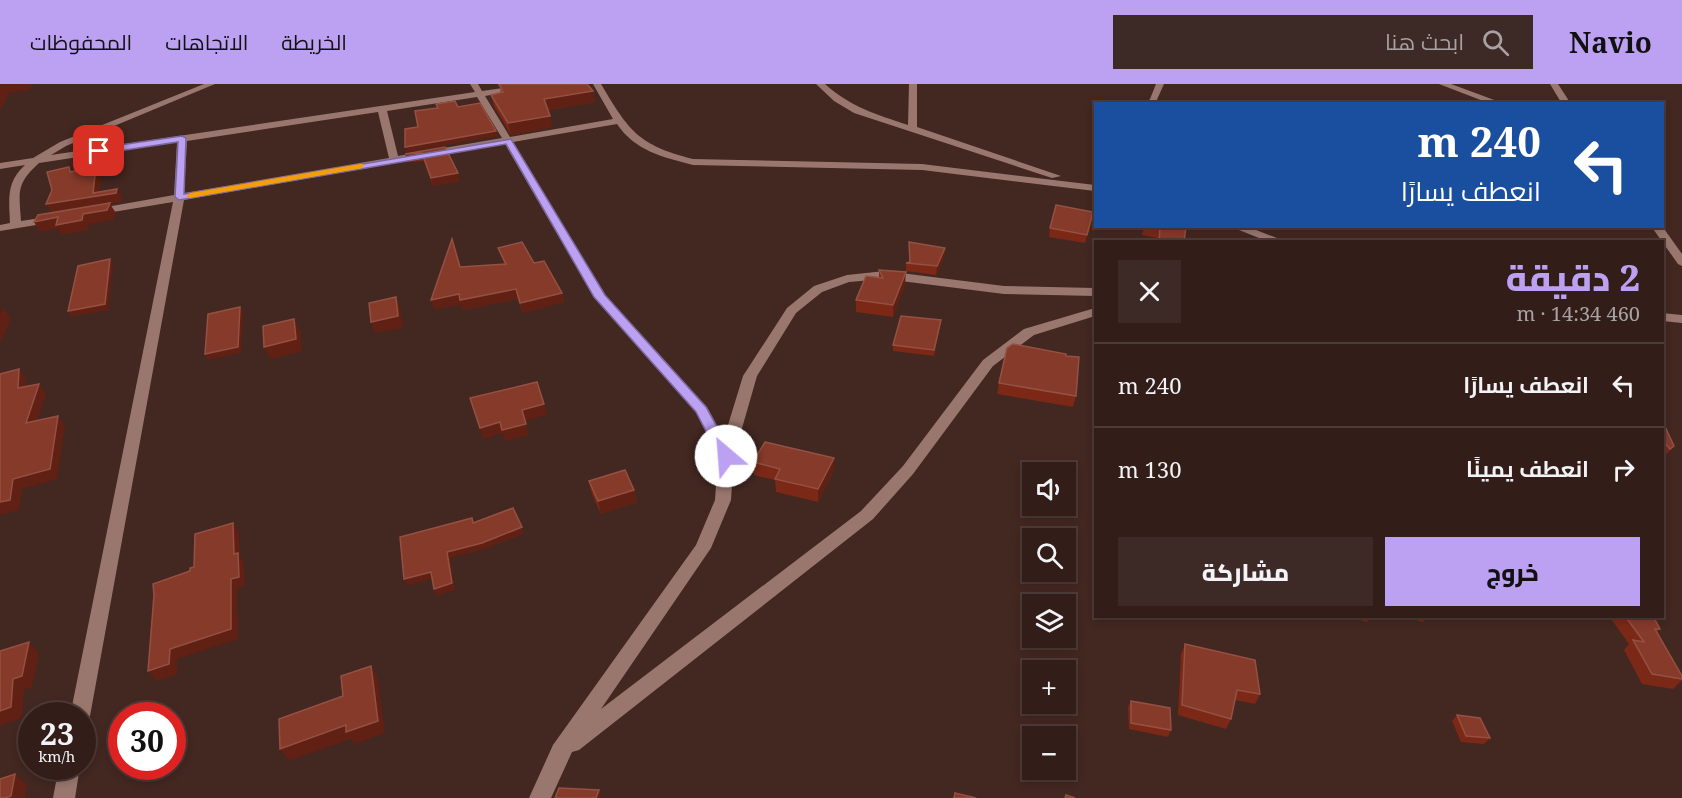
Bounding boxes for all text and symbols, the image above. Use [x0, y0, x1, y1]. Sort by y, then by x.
search box [1113, 15, 1533, 69]
text: Navio [1569, 23, 1652, 61]
text: ابحث هنا [1385, 26, 1464, 56]
icon: search [1479, 26, 1512, 59]
text: المحفوظات [30, 28, 132, 56]
text: الاتجاهات [165, 28, 248, 56]
text: الخريطة [281, 28, 347, 56]
text: 240 m [1417, 112, 1541, 169]
pin [73, 125, 124, 176]
icon: left [1562, 126, 1640, 204]
icon: arrive [82, 134, 115, 167]
text: انعطف يسارًا [1401, 172, 1541, 209]
text: 2 دقيقة [1506, 253, 1640, 302]
button: close [1118, 260, 1181, 323]
text: 460 m · 14:34 [1517, 300, 1640, 327]
text: انعطف يسارًا [1463, 369, 1589, 399]
icon: left [1607, 369, 1640, 402]
text: 240 m [1118, 370, 1181, 400]
position arrow [694, 424, 758, 488]
text: انعطف يمينًا [1466, 453, 1589, 483]
icon: right [1607, 453, 1640, 486]
text: 130 m [1118, 454, 1181, 484]
map controls [1022, 462, 1076, 780]
button: sound [1022, 462, 1076, 516]
button: search [1022, 528, 1076, 582]
button: مشاركة [1118, 537, 1373, 606]
button: خروج [1385, 537, 1640, 606]
button: layers [1022, 594, 1076, 648]
button: + [1022, 660, 1076, 714]
speed limit sign: 30 [108, 702, 186, 780]
text: 23 [40, 713, 74, 754]
button: − [1022, 726, 1076, 780]
text: km/h [39, 746, 75, 766]

